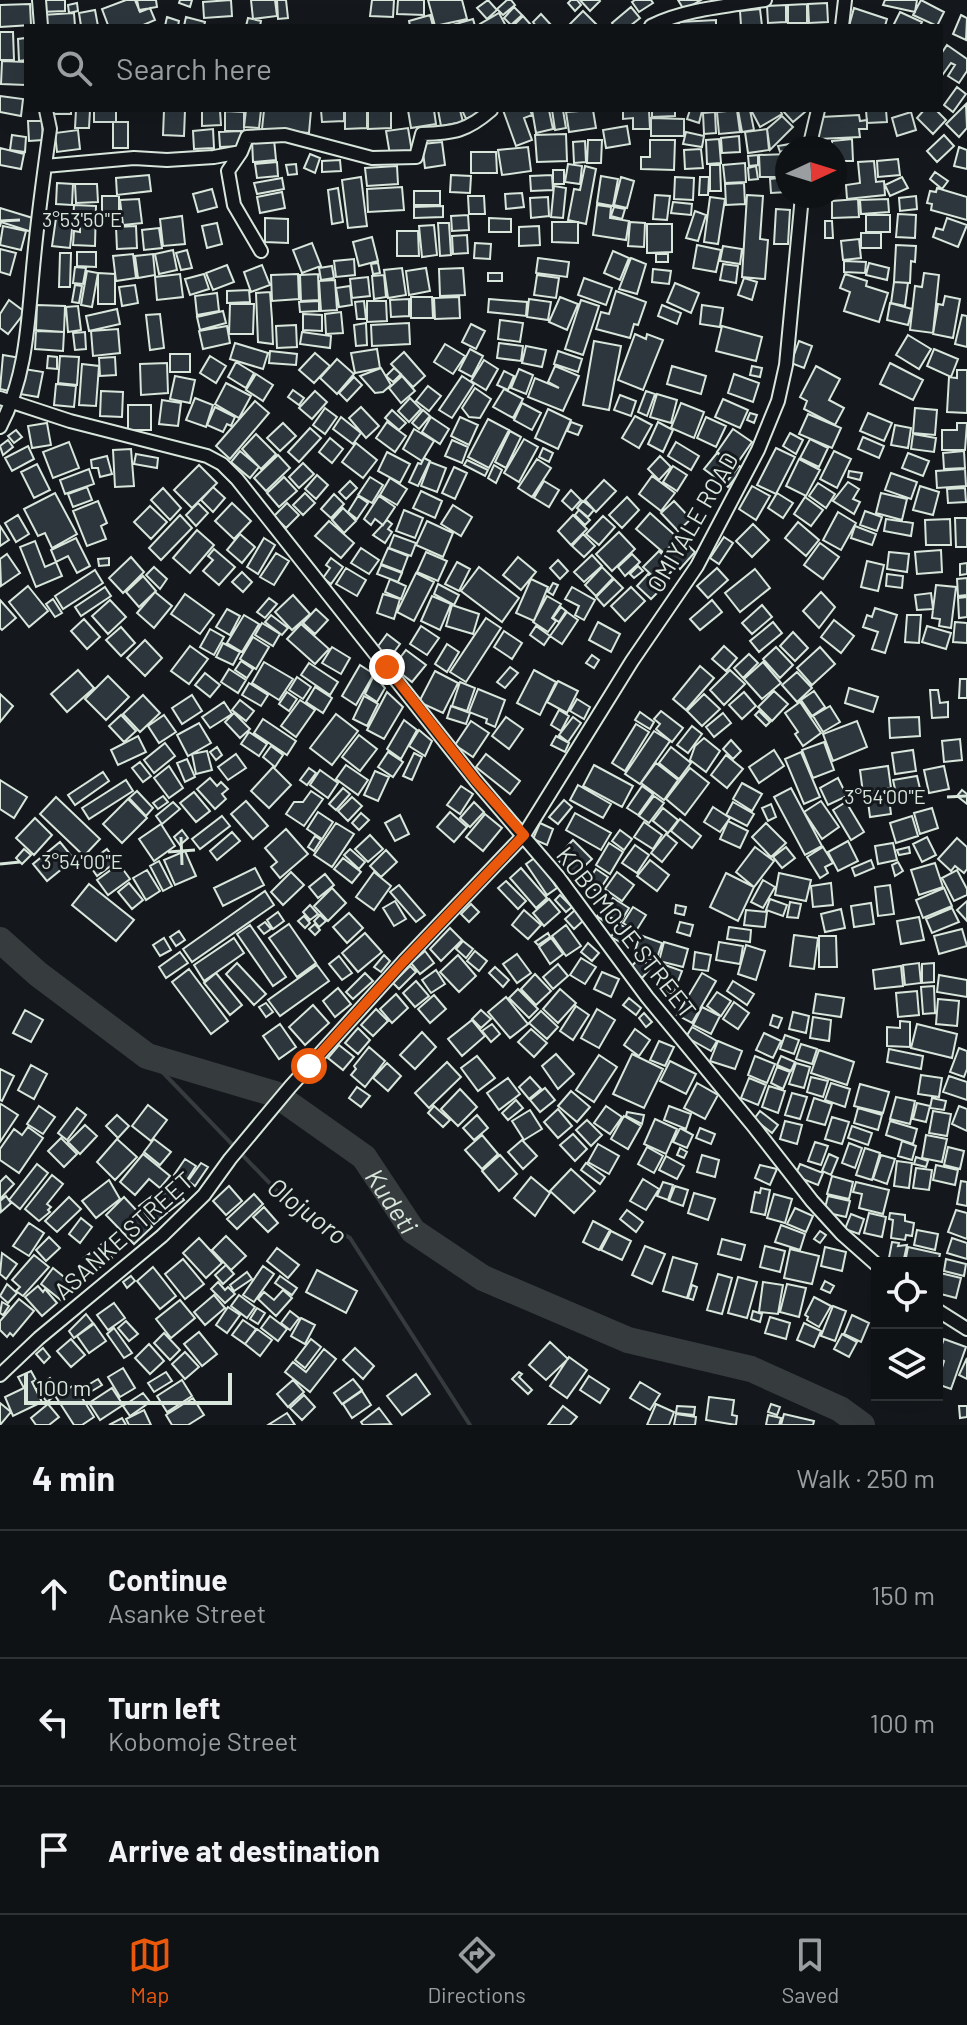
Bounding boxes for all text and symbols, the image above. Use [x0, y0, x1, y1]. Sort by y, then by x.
search box [24, 24, 943, 112]
icon: search [52, 46, 96, 90]
text: Search here [116, 50, 272, 86]
north arrow [775, 136, 847, 208]
text: 3°53'50"E [42, 207, 122, 231]
street label: OMIYALE ROAD [640, 447, 744, 597]
route end [369, 649, 405, 685]
text: 3°54'00"E [844, 784, 926, 808]
street label: KOBOMOJE STREET [551, 841, 703, 1023]
text: 3°54'00"E [41, 849, 123, 873]
route start [291, 1048, 327, 1084]
water label: Kudeti [360, 1162, 426, 1239]
street label: ASANKE STREET [48, 1165, 198, 1305]
water label: Olojuoro [262, 1170, 354, 1250]
map controls [871, 1257, 943, 1401]
button: locate [871, 1257, 943, 1329]
button: layers [871, 1329, 943, 1401]
scale bar [24, 1369, 232, 1405]
text: 100 m [36, 1374, 91, 1400]
text: 4 min [32, 1457, 115, 1498]
text: Walk · 250 m [797, 1462, 935, 1493]
text: Continue [108, 1561, 228, 1597]
icon: ahead [32, 1572, 76, 1616]
text: 150 m [871, 1579, 935, 1610]
text: Asanke Street [108, 1597, 266, 1628]
text: Turn left [108, 1689, 221, 1725]
icon: left [32, 1700, 76, 1744]
text: 100 m [870, 1707, 935, 1738]
text: Kobomoje Street [108, 1725, 298, 1756]
icon: arrive [32, 1828, 76, 1872]
text: Arrive at destination [108, 1832, 380, 1868]
tab: Map [128, 1933, 172, 2007]
tab: Directions [427, 1933, 526, 2007]
tab: Saved [781, 1933, 839, 2007]

